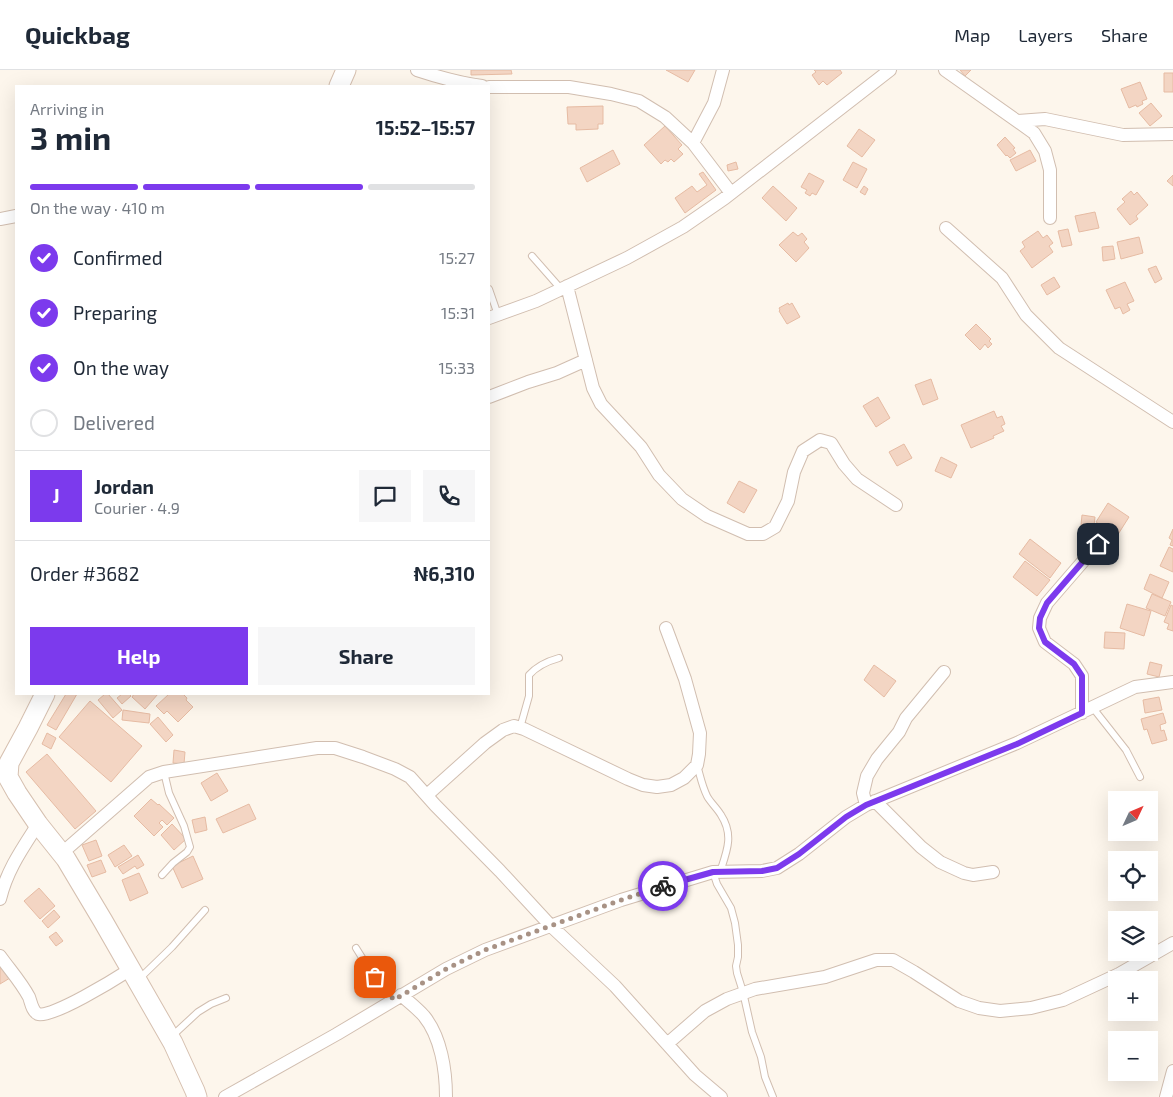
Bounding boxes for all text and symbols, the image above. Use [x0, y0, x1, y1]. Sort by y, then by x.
text: Quickbag [25, 20, 130, 49]
text: Map [954, 24, 990, 46]
text: Layers [1018, 24, 1073, 46]
text: Share [1101, 24, 1148, 46]
text: Arriving in [30, 99, 104, 118]
text: 15:52–15:57 [376, 116, 475, 139]
text: 3 min [30, 118, 111, 156]
text: On the way · 410 m [30, 198, 165, 217]
icon: check [30, 244, 58, 272]
text: Confirmed [73, 246, 163, 269]
text: 15:27 [439, 248, 475, 267]
icon: check [30, 299, 58, 327]
text: Preparing [73, 301, 157, 324]
text: 15:31 [441, 303, 475, 322]
icon: check [30, 354, 58, 382]
text: On the way [73, 356, 169, 379]
text: 15:33 [438, 358, 475, 377]
text: Delivered [73, 411, 155, 434]
button: chat [359, 470, 411, 522]
button: phone [423, 470, 475, 522]
text: Jordan [94, 475, 154, 498]
text: J [52, 484, 60, 507]
text: Courier · 4.9 [94, 498, 180, 517]
pin [1077, 523, 1119, 565]
icon: home [1084, 530, 1112, 558]
text: Order #3682 [30, 562, 139, 585]
text: ₦6,310 [414, 562, 475, 585]
button: Help [30, 627, 248, 685]
button: Share [258, 627, 475, 685]
north arrow [1108, 791, 1158, 841]
map controls [1108, 791, 1158, 1081]
button: locate [1108, 851, 1158, 901]
courier [638, 861, 688, 911]
icon: bike [649, 872, 677, 900]
button: layers [1108, 911, 1158, 961]
pin [354, 956, 396, 998]
icon: bag [361, 963, 389, 991]
button: + [1108, 971, 1158, 1021]
button: − [1108, 1031, 1158, 1081]

